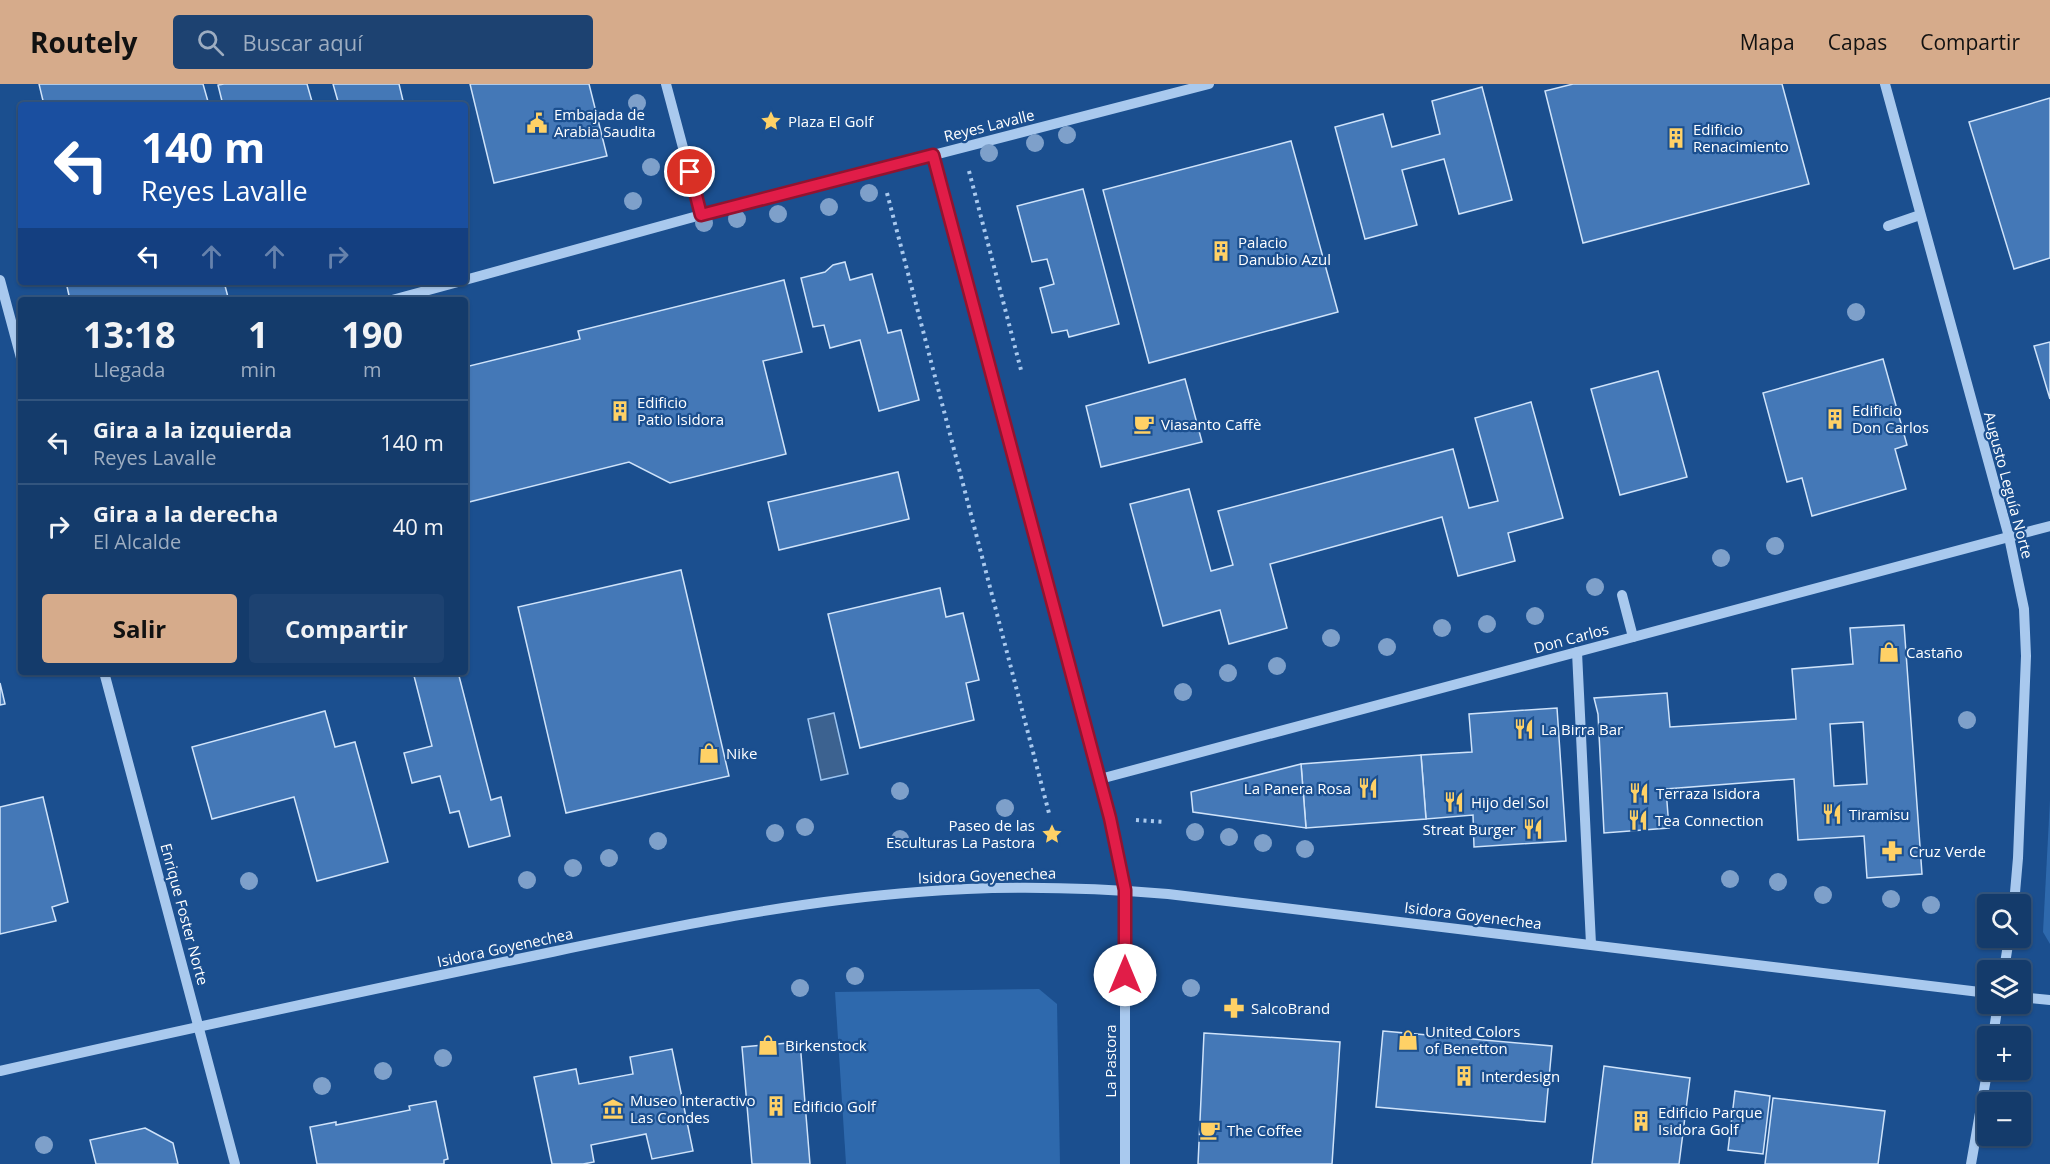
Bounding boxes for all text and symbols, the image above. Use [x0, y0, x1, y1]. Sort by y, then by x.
search box [173, 15, 593, 69]
text: Routely [30, 23, 137, 61]
icon: search [194, 26, 227, 59]
text: Buscar aquí [242, 27, 363, 57]
text: Mapa [1740, 28, 1795, 56]
text: Capas [1828, 28, 1887, 56]
text: Compartir [1920, 28, 2020, 56]
place label: Embajada de Arabia Saudita [554, 104, 656, 141]
street label: Reyes Lavalle [942, 104, 1036, 146]
place icon: Plaza El Golf [759, 109, 783, 133]
public building icon: Embajada de Arabia Saudita [525, 111, 549, 135]
place label: Plaza El Golf [788, 111, 874, 131]
text: 140 m [141, 118, 265, 175]
place label: Edificio Renacimiento [1693, 119, 1789, 156]
icon: left [42, 126, 120, 204]
building icon: Edificio Renacimiento [1664, 126, 1688, 150]
pin [664, 146, 715, 197]
icon: arrive [673, 155, 706, 188]
text: Reyes Lavalle [141, 172, 308, 209]
place label: Palacio Danubio Azul [1238, 232, 1331, 269]
building icon: Palacio Danubio Azul [1209, 239, 1233, 263]
icon: left [132, 240, 165, 273]
icon: ahead [195, 240, 228, 273]
icon: ahead [258, 240, 291, 273]
icon: right [321, 240, 354, 273]
text: 13:18 [83, 310, 176, 359]
text: 1 [248, 310, 269, 359]
text: 190 [341, 310, 403, 359]
text: Llegada [93, 356, 165, 383]
text: min [240, 356, 276, 383]
text: m [363, 356, 381, 383]
place label: Edificio Patio Isidora [637, 392, 724, 429]
building icon: Edificio Patio Isidora [608, 399, 632, 423]
place label: Edificio Don Carlos [1852, 400, 1929, 437]
building icon: Edificio Don Carlos [1823, 407, 1847, 431]
street label: Augusto Leguía Norte [1980, 409, 2038, 561]
cafe icon: Viasanto Caffè [1132, 412, 1156, 436]
text: Gira a la izquierda [93, 414, 292, 444]
place label: Viasanto Caffè [1161, 414, 1261, 434]
icon: left [42, 426, 75, 459]
text: 140 m [380, 427, 444, 457]
text: Reyes Lavalle [93, 444, 217, 471]
text: Gira a la derecha [93, 498, 278, 528]
icon: right [42, 510, 75, 543]
text: 40 m [393, 511, 444, 541]
text: El Alcalde [93, 528, 181, 555]
button: Salir [42, 594, 237, 663]
button: Compartir [249, 594, 444, 663]
street label: Don Carlos [1531, 618, 1611, 658]
shop icon: Castaño [1877, 640, 1901, 664]
place label: Castaño [1906, 642, 1963, 662]
restaurant icon: La Birra Bar [1512, 717, 1536, 741]
place label: La Birra Bar [1541, 719, 1623, 739]
shop icon: Nike [697, 741, 721, 765]
place label: Nike [726, 743, 757, 763]
restaurant icon: La Panera Rosa [1356, 776, 1380, 800]
place label: La Panera Rosa [1244, 778, 1351, 798]
restaurant icon: Terraza Isidora [1627, 781, 1651, 805]
place label: Terraza Isidora [1656, 783, 1760, 803]
restaurant icon: Hijo del Sol [1442, 790, 1466, 814]
place label: Hijo del Sol [1471, 792, 1549, 812]
restaurant icon: Tiramisu [1820, 802, 1844, 826]
place label: Tiramisu [1849, 804, 1910, 824]
restaurant icon: Tea Connection [1626, 808, 1650, 832]
place label: Tea Connection [1655, 810, 1764, 830]
place label: Paseo de las Esculturas La Pastora [886, 815, 1035, 852]
restaurant icon: Streat Burger [1521, 817, 1545, 841]
place label: Streat Burger [1423, 819, 1516, 839]
place icon: Paseo de las Esculturas La Pastora [1040, 822, 1064, 846]
pharmacy icon: Cruz Verde [1880, 839, 1904, 863]
street label: Enrique Foster Norte [156, 841, 214, 987]
place label: Cruz Verde [1909, 841, 1986, 861]
street label: Isidora Goyenechea [918, 863, 1056, 887]
map controls [1977, 894, 2031, 1146]
button: search [1977, 894, 2031, 948]
street label: Isidora Goyenechea [1403, 897, 1543, 933]
street label: Isidora Goyenechea [435, 923, 575, 971]
position arrow [1093, 943, 1157, 1007]
button: layers [1977, 960, 2031, 1014]
pharmacy icon: SalcoBrand [1222, 996, 1246, 1020]
place label: SalcoBrand [1251, 998, 1330, 1018]
place label: United Colors of Benetton [1425, 1021, 1520, 1058]
street label: La Pastora [1100, 1024, 1120, 1098]
button: + [1977, 1026, 2031, 1080]
shop icon: United Colors of Benetton [1396, 1028, 1420, 1052]
shop icon: Birkenstock [756, 1033, 780, 1057]
place label: Birkenstock [785, 1035, 867, 1055]
building icon: Interdesign [1452, 1064, 1476, 1088]
place label: Interdesign [1481, 1066, 1560, 1086]
place label: Museo Interactivo Las Condes [630, 1090, 756, 1127]
button: − [1977, 1092, 2031, 1146]
building icon: Edificio Golf [764, 1094, 788, 1118]
place label: Edificio Golf [793, 1096, 877, 1116]
museum icon: Museo Interactivo Las Condes [601, 1097, 625, 1121]
place label: Edificio Parque Isidora Golf [1658, 1102, 1762, 1139]
building icon: Edificio Parque Isidora Golf [1629, 1109, 1653, 1133]
cafe icon: The Coffee [1198, 1118, 1222, 1142]
place label: The Coffee [1227, 1120, 1302, 1140]

